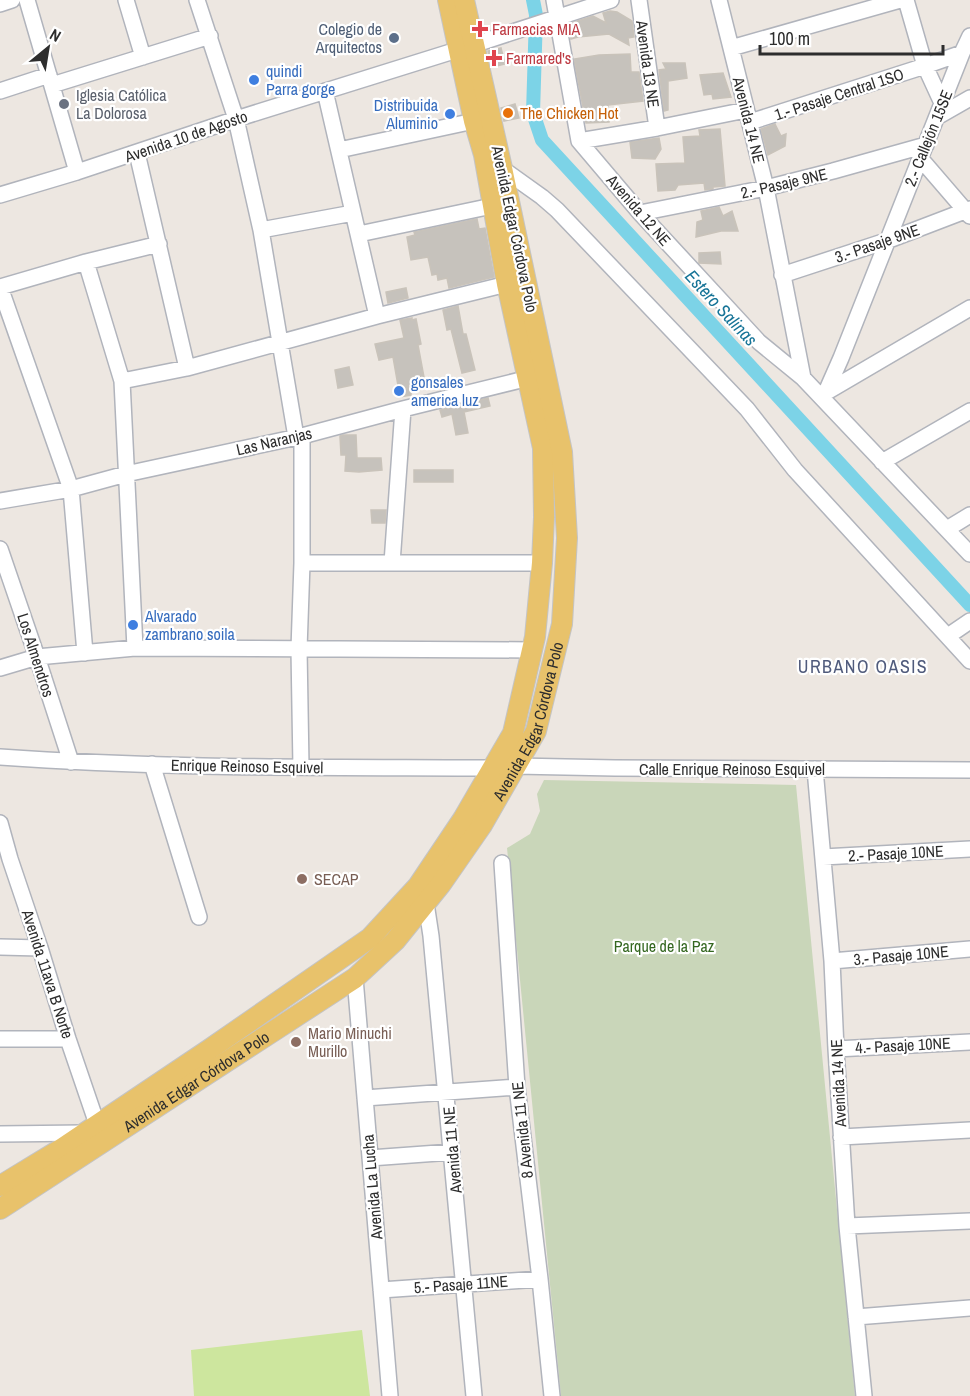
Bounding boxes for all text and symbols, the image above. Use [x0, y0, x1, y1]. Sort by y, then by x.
north arrow [18, 18, 78, 78]
place label: Colegio de Arquitectos [315, 18, 382, 58]
place label: Farmacias MIA [492, 18, 581, 40]
street label: Avenida 13 NE [631, 18, 665, 109]
scale bar [760, 18, 943, 56]
marker: Farmacias MIA [473, 22, 487, 36]
text: N [46, 23, 65, 47]
text: 100 m [769, 26, 810, 51]
marker: Colegio de Arquitectos [387, 31, 401, 45]
place label: Farmared's [506, 47, 571, 69]
marker: Farmared's [487, 51, 501, 65]
place label: quindi Parra gorge [266, 60, 335, 100]
street label: 1.- Pasaje Central 1SO [771, 63, 907, 125]
marker: quindi Parra gorge [247, 73, 261, 87]
street label: Avenida 14 NE [727, 74, 770, 165]
place label: Iglesia Católica La Dolorosa [76, 84, 167, 124]
street label: 2.- Callejón 15SE [899, 87, 957, 189]
place label: Distribuida Aluminio [374, 94, 439, 134]
marker: Iglesia Católica La Dolorosa [57, 97, 71, 111]
place label: The Chicken Hot [520, 102, 619, 124]
street label: Avenida 10 de Agosto [121, 105, 250, 168]
marker: The Chicken Hot [501, 106, 515, 120]
marker: Distribuida Aluminio [443, 107, 457, 121]
street label: Avenida Edgar Córdova Polo [486, 143, 543, 314]
street label: 2.- Pasaje 9NE [739, 162, 829, 204]
street label: Avenida 12 NE [601, 169, 676, 250]
street label: 3.- Pasaje 9NE [832, 218, 922, 268]
water label: Estero Salinas [679, 264, 763, 351]
place label: gonsales america luz [411, 371, 479, 411]
marker: gonsales america luz [392, 384, 406, 398]
street label: Las Naranjas [234, 422, 314, 460]
place label: Alvarado zambrano soila [144, 605, 235, 645]
street label: Los Almendros [12, 610, 60, 700]
marker: Alvarado zambrano soila [126, 618, 140, 632]
street label: Avenida Edgar Córdova Polo [487, 640, 568, 805]
district label: URBANO OASIS [798, 654, 928, 679]
street label: Enrique Reinoso Esquivel [171, 754, 323, 778]
street label: Calle Enrique Reinoso Esquivel [639, 758, 825, 780]
street label: 2.- Pasaje 10NE [848, 840, 944, 866]
place label: SECAP [314, 868, 359, 890]
marker: SECAP [295, 872, 309, 886]
street label: Avenida 11ava B Norte [16, 906, 79, 1041]
park label: Parque de la Paz [614, 935, 715, 957]
street label: 3.- Pasaje 10NE [852, 940, 950, 970]
place label: Mario Minuchi Murillo [308, 1022, 392, 1062]
street label: Avenida Edgar Córdova Polo [118, 1026, 273, 1137]
street label: 4.- Pasaje 10NE [855, 1032, 951, 1058]
marker: Mario Minuchi Murillo [289, 1035, 303, 1049]
street label: Avenida 14 NE [825, 1038, 851, 1129]
street label: 8 Avenida 11 NE [506, 1080, 538, 1180]
street label: Avenida 11 NE [437, 1106, 467, 1195]
street label: Avenida La Lucha [356, 1133, 388, 1242]
street label: 5.- Pasaje 11NE [413, 1270, 509, 1298]

